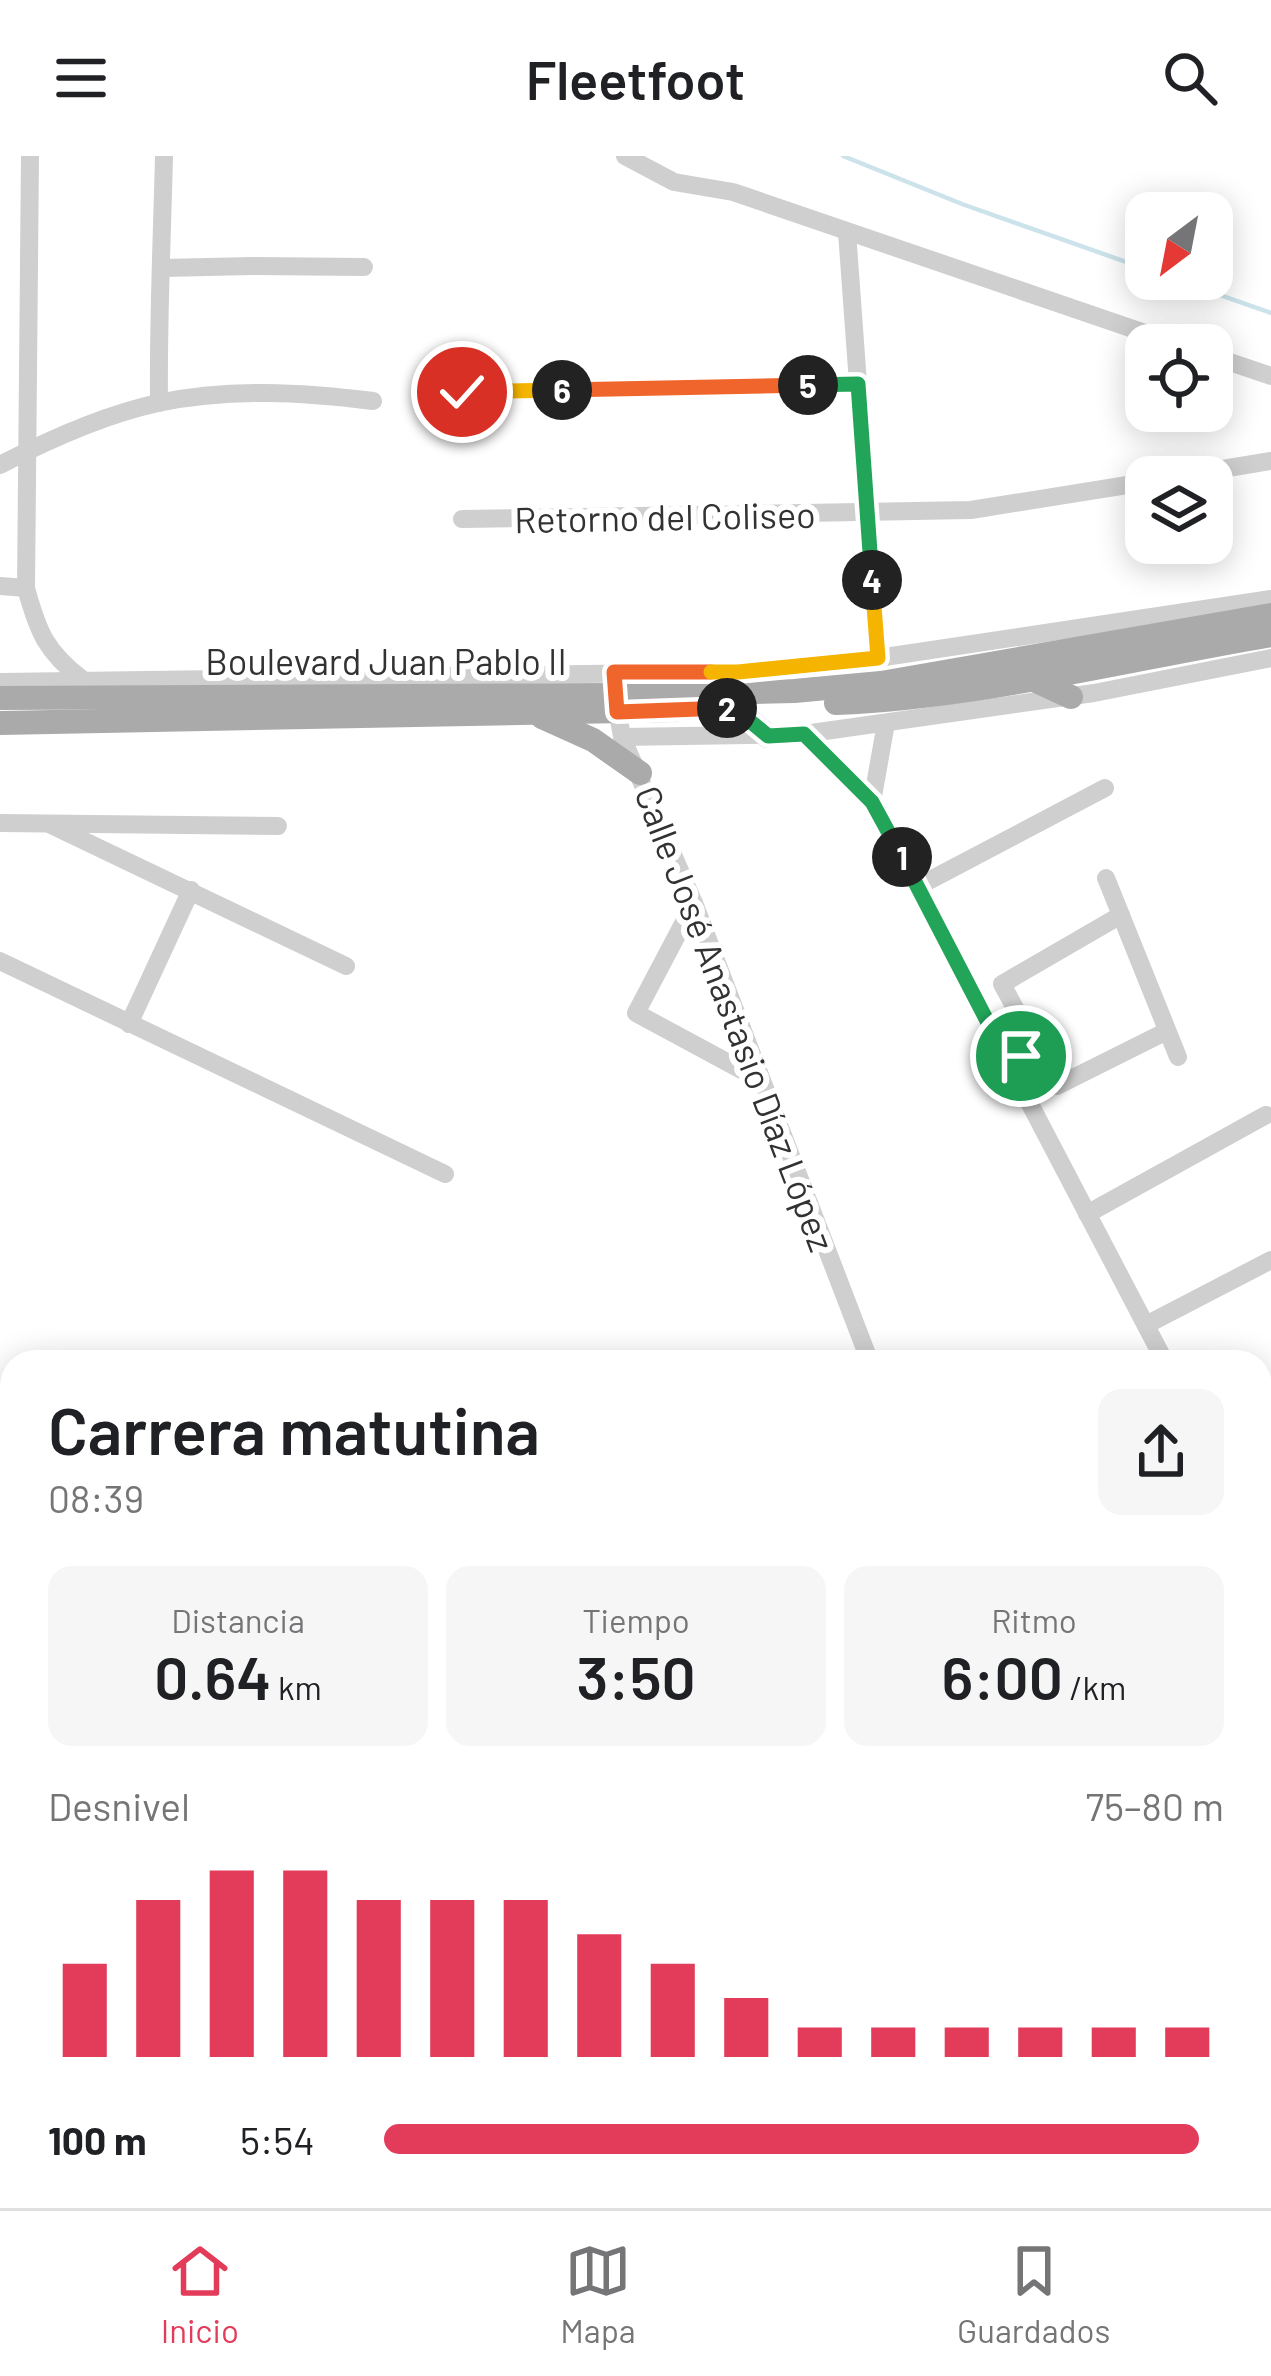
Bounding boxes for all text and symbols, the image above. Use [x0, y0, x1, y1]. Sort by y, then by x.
icon: menu [48, 45, 114, 111]
icon: search [1157, 45, 1223, 111]
text: Fleetfoot [526, 46, 745, 111]
north arrow [1125, 192, 1233, 300]
map controls [1125, 192, 1233, 564]
button: locate [1125, 324, 1233, 432]
pin [411, 341, 513, 443]
pin: 5 [778, 355, 838, 415]
icon: check [429, 359, 495, 425]
pin: 6 [532, 360, 592, 420]
text: 5 [799, 365, 817, 405]
text: 6 [553, 370, 571, 410]
button: layers [1125, 456, 1233, 564]
street label: Retorno del Coliseo [514, 492, 816, 540]
pin: 4 [842, 550, 902, 610]
text: 4 [862, 560, 882, 600]
street label: Boulevard Juan Pablo II [205, 639, 567, 682]
pin: 2 [697, 678, 757, 738]
text: 2 [718, 688, 736, 728]
street label: Calle José Anastasio Díaz López [627, 779, 845, 1257]
pin: 1 [872, 827, 932, 887]
text: 1 [896, 837, 908, 877]
pin [970, 1005, 1072, 1107]
icon: arrive [988, 1023, 1054, 1089]
text: Carrera matutina [48, 1389, 540, 1468]
button: share [1098, 1389, 1224, 1515]
text: 08:39 [48, 1474, 144, 1521]
text: Distancia [171, 1600, 305, 1640]
text: Tiempo [582, 1600, 690, 1640]
text: Ritmo [991, 1600, 1077, 1640]
text: 0.64 [154, 1640, 271, 1712]
text: 3:50 [576, 1640, 696, 1712]
text: 6:00 [942, 1640, 1063, 1712]
text: km [271, 1667, 322, 1707]
text: /km [1063, 1667, 1126, 1707]
text: Desnivel [48, 1782, 190, 1829]
text: 75–80 m [1086, 1782, 1224, 1829]
text: 100 m [48, 2116, 147, 2163]
text: 5:54 [240, 2116, 315, 2163]
tab: Inicio [161, 2238, 239, 2350]
tab: Mapa [560, 2238, 636, 2350]
tab: Guardados [957, 2238, 1110, 2350]

